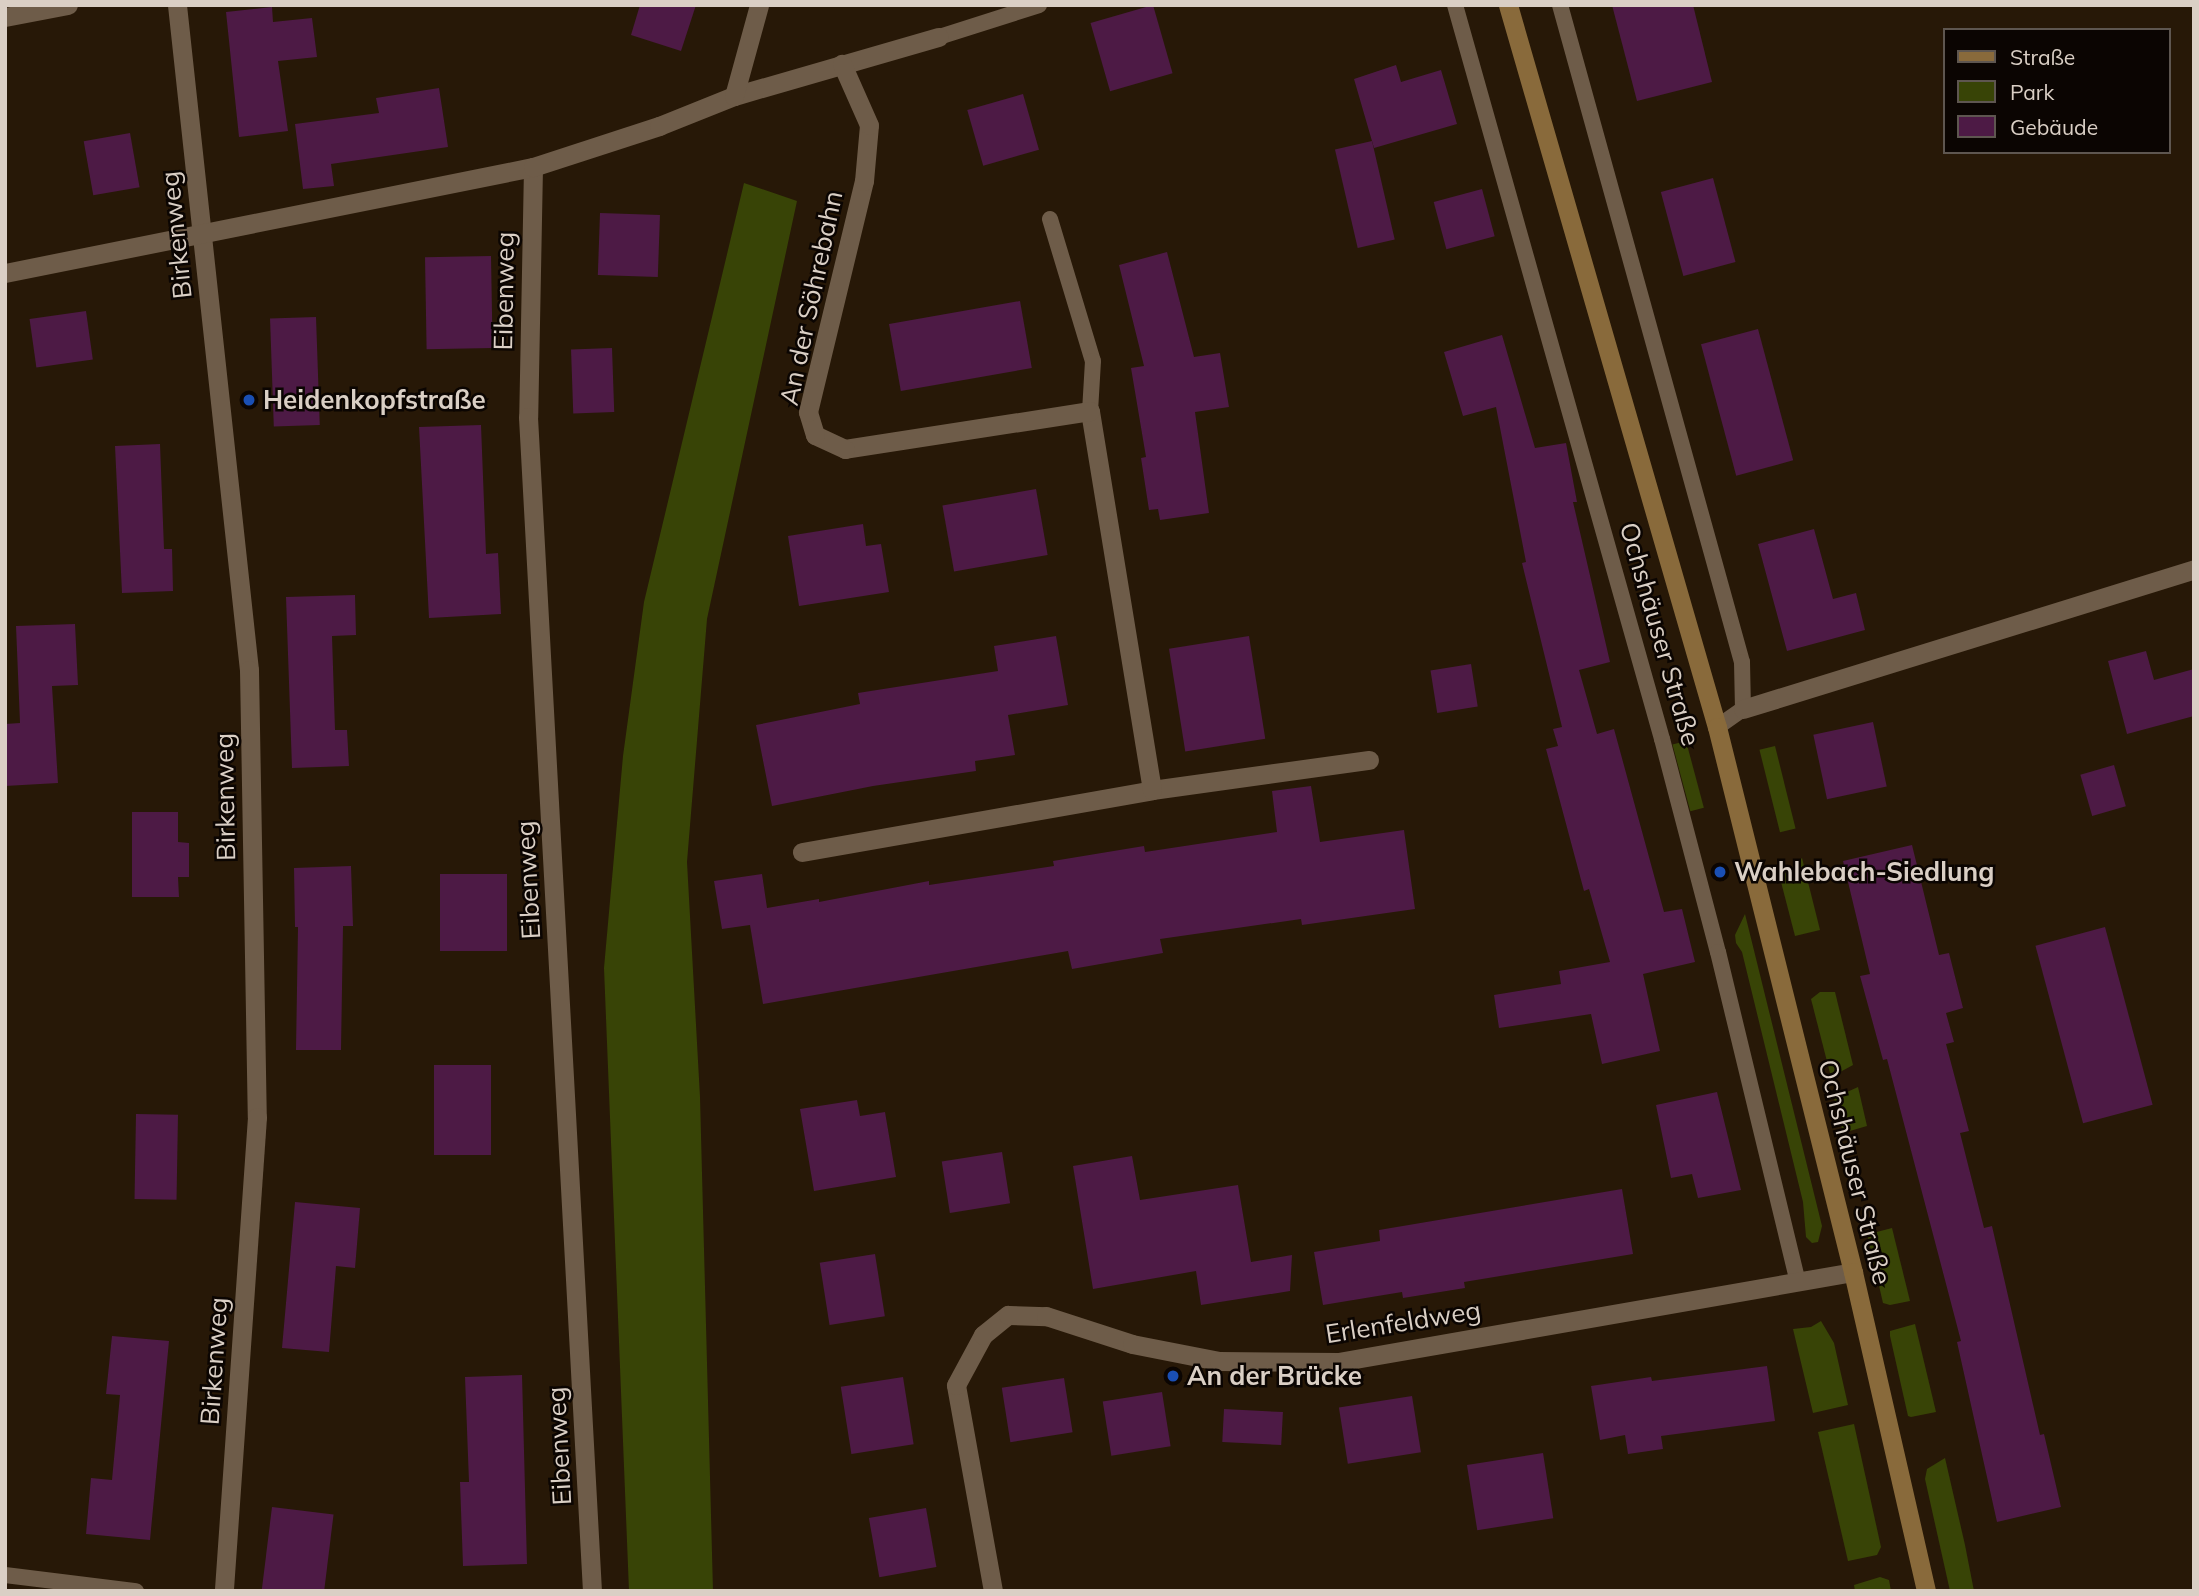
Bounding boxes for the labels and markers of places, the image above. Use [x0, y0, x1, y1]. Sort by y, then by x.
place label: Heidenkopfstraße [263, 384, 486, 416]
marker: Heidenkopfstraße [241, 392, 257, 408]
place label: Wahlebach-Siedlung [1734, 856, 1994, 888]
marker: Wahlebach-Siedlung [1712, 864, 1728, 880]
place label: An der Brücke [1187, 1360, 1362, 1392]
marker: An der Brücke [1165, 1368, 1181, 1384]

